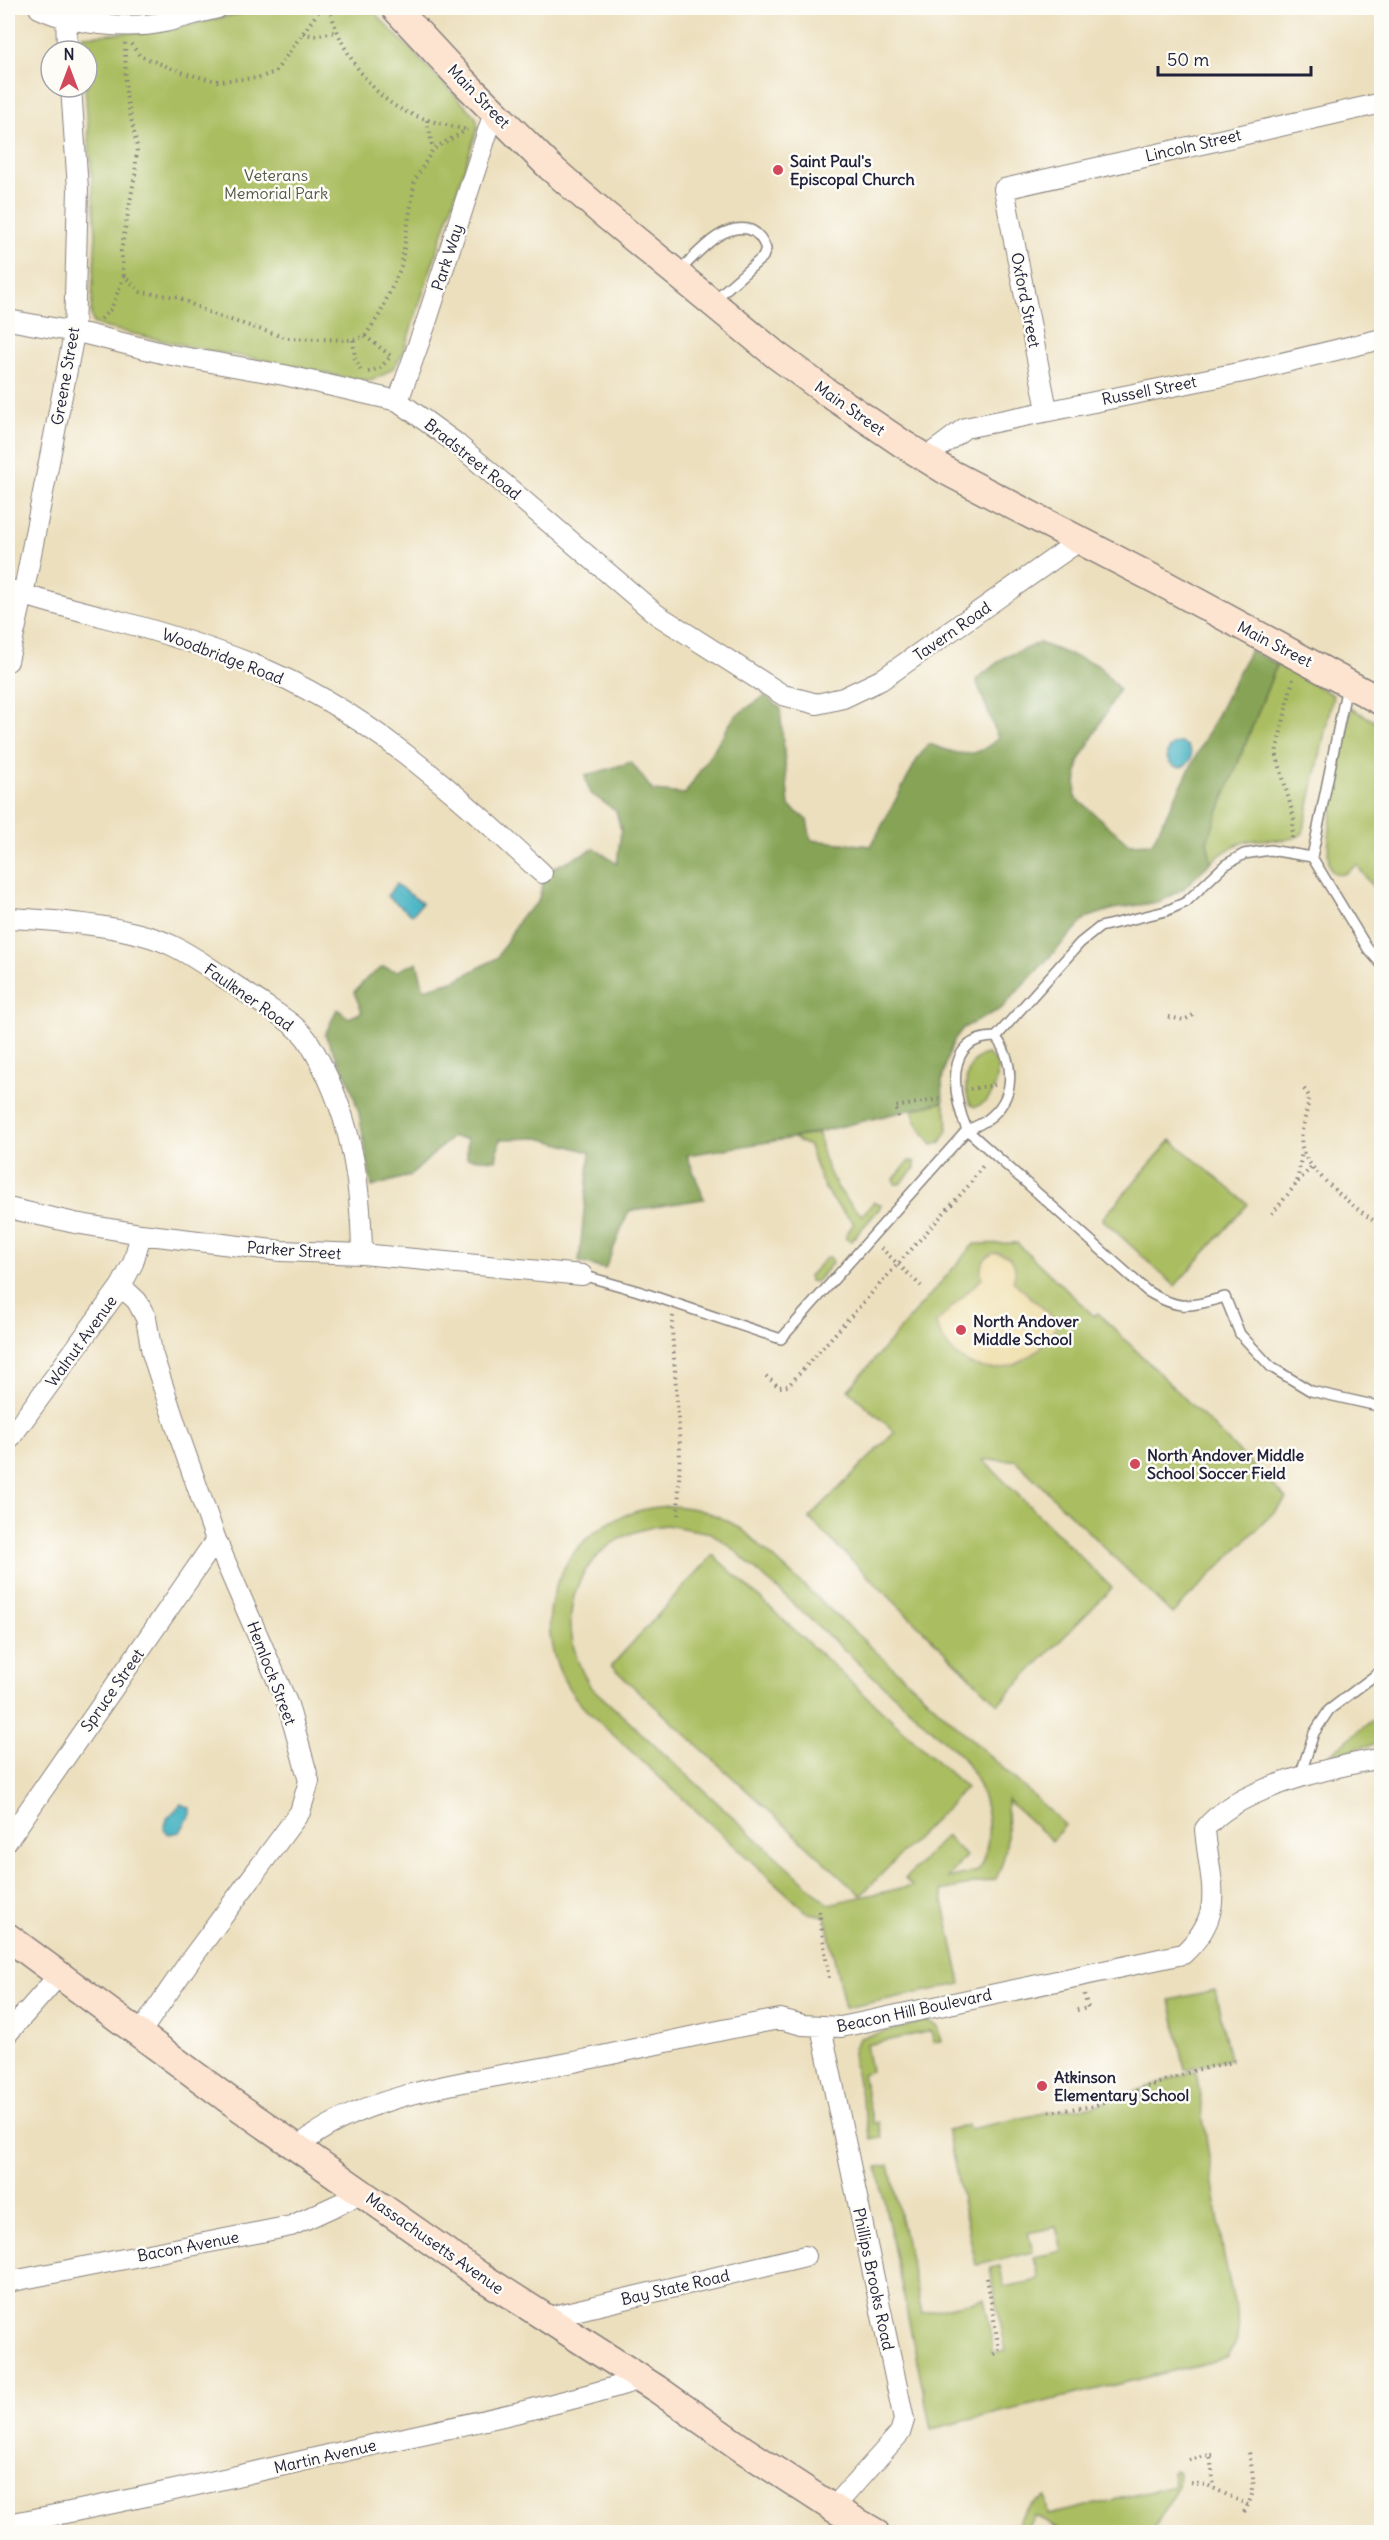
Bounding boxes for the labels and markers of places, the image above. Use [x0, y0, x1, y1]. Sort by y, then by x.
place label: Saint Paul's Episcopal Church [790, 151, 915, 190]
marker: Saint Paul's Episcopal Church [771, 163, 785, 177]
place label: North Andover Middle School [973, 1311, 1079, 1349]
marker: North Andover Middle School [954, 1323, 968, 1337]
place label: North Andover Middle School Soccer Field [1147, 1445, 1304, 1483]
marker: North Andover Middle School Soccer Field [1128, 1457, 1142, 1471]
place label: Atkinson Elementary School [1054, 2067, 1189, 2106]
marker: Atkinson Elementary School [1035, 2079, 1049, 2093]

